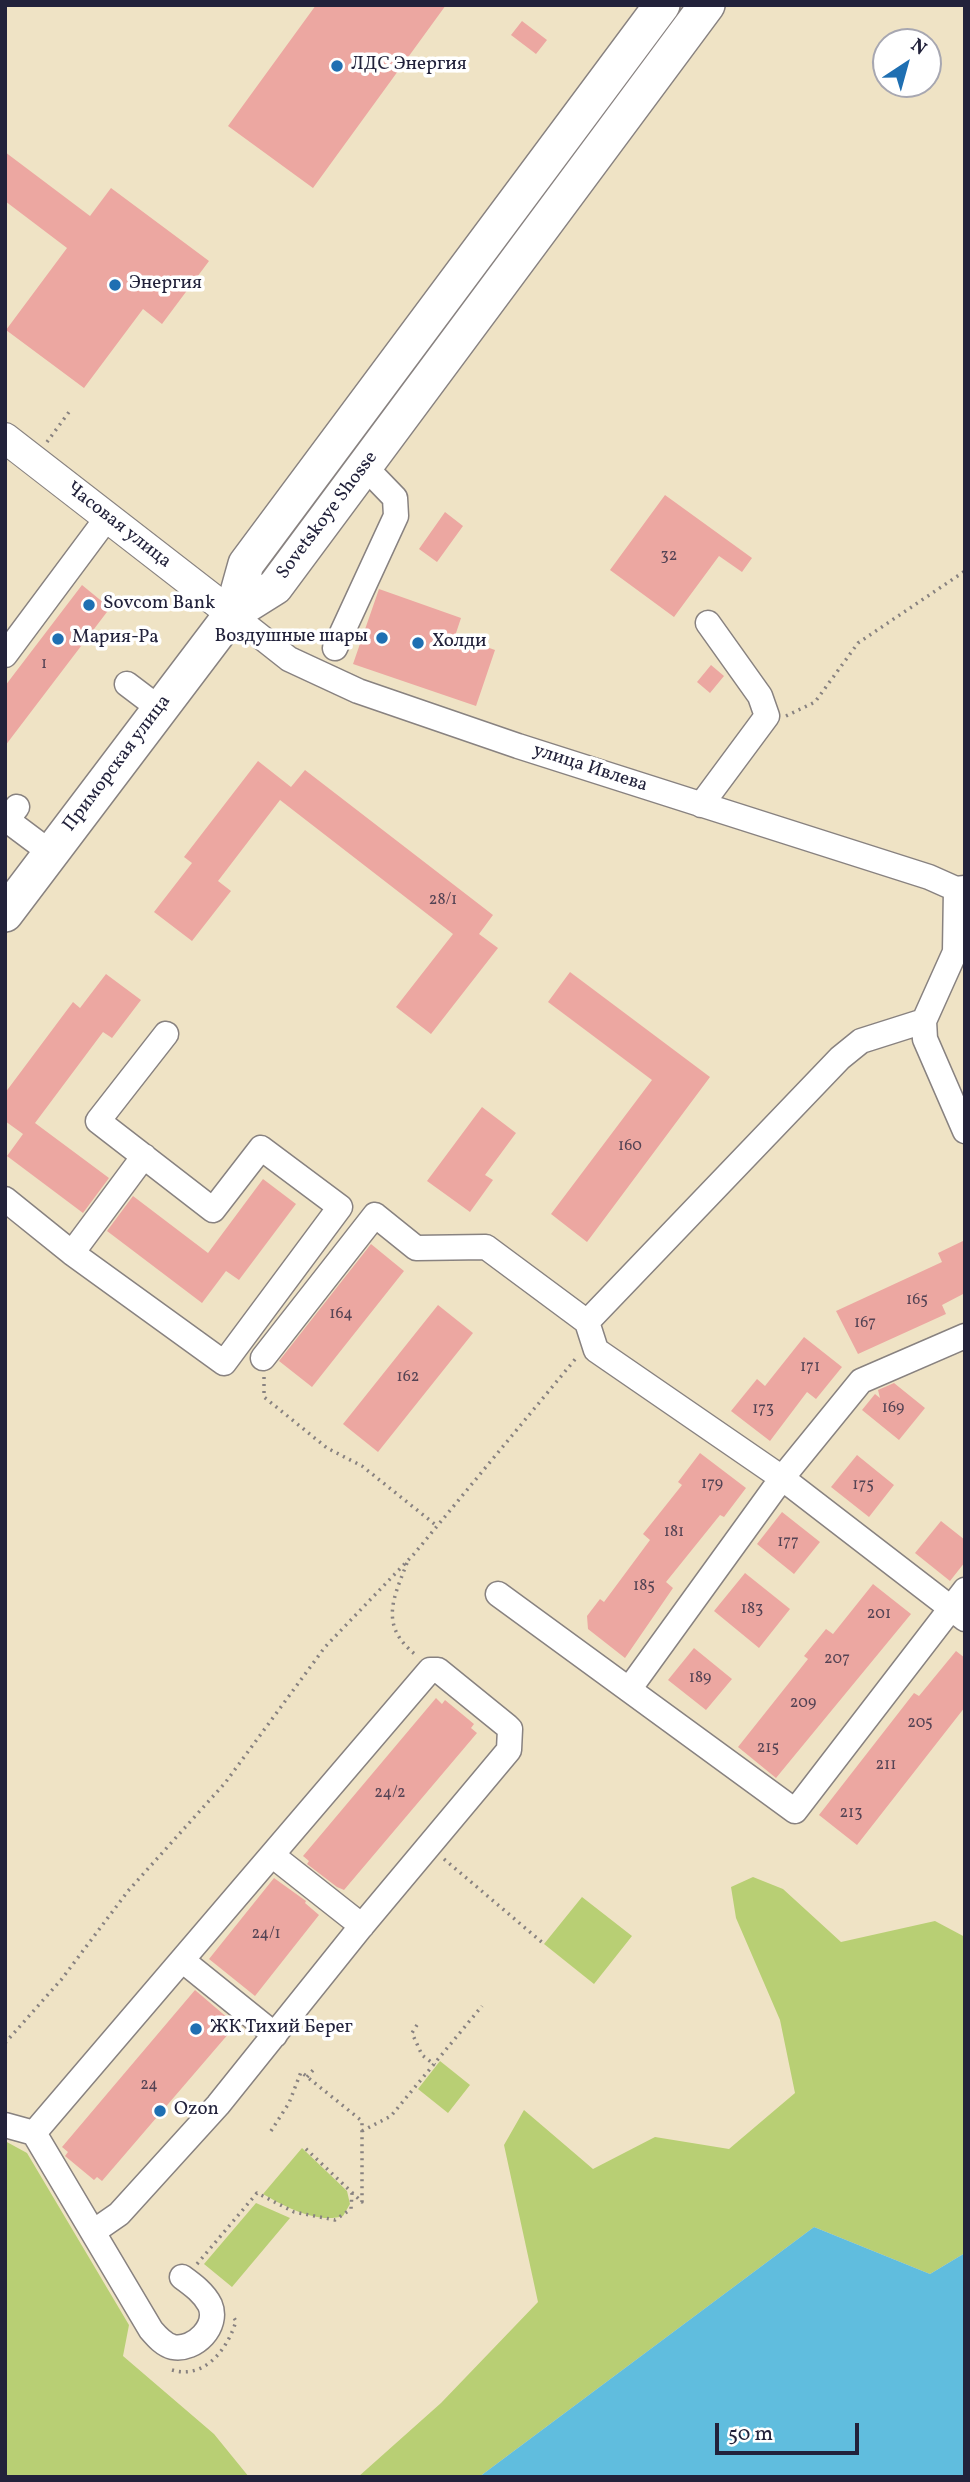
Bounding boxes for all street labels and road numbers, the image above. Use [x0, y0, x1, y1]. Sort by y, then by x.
street label: Sovetskoye Shosse [273, 448, 383, 584]
street label: Часовая улица [61, 478, 175, 574]
street label: Приморская улица [59, 691, 177, 837]
street label: улица Ивлева [530, 740, 650, 798]

